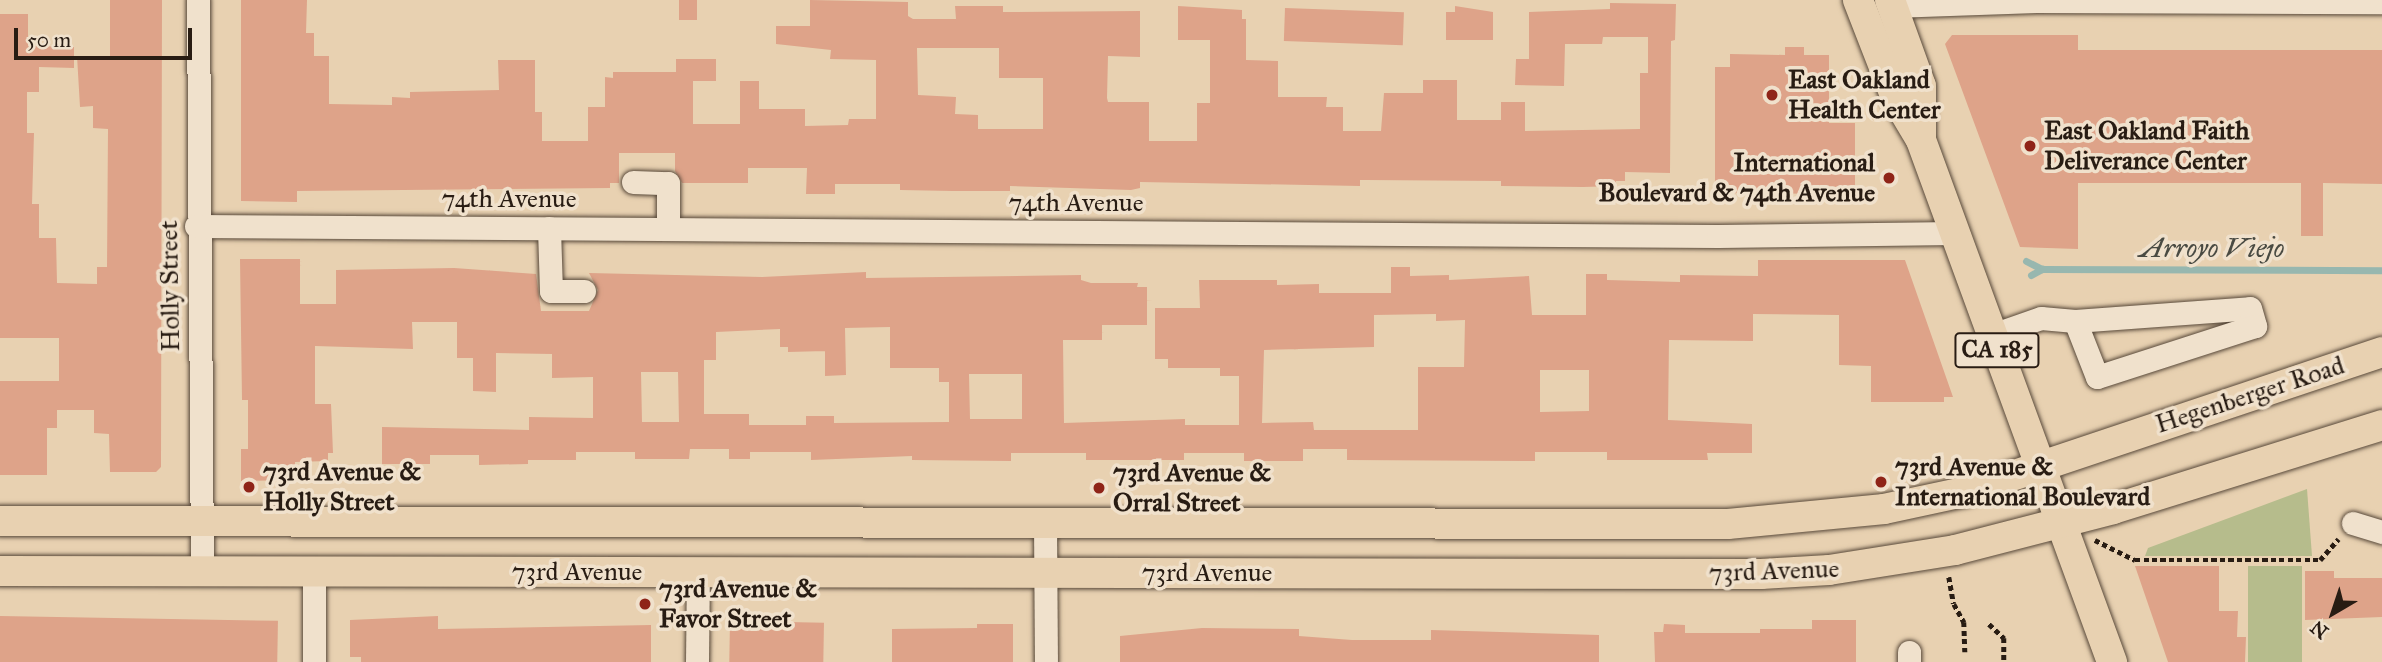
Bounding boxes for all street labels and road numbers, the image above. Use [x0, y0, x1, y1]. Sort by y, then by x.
street label: 74th Avenue [441, 183, 577, 215]
street label: 74th Avenue [1008, 187, 1144, 219]
street label: Holly Street [153, 220, 187, 352]
road number: CA 185 [1953, 330, 2041, 370]
street label: Hegenberger Road [2152, 350, 2348, 440]
street label: 73rd Avenue [1708, 553, 1840, 589]
street label: 73rd Avenue [512, 556, 642, 588]
street label: 73rd Avenue [1142, 557, 1272, 589]

